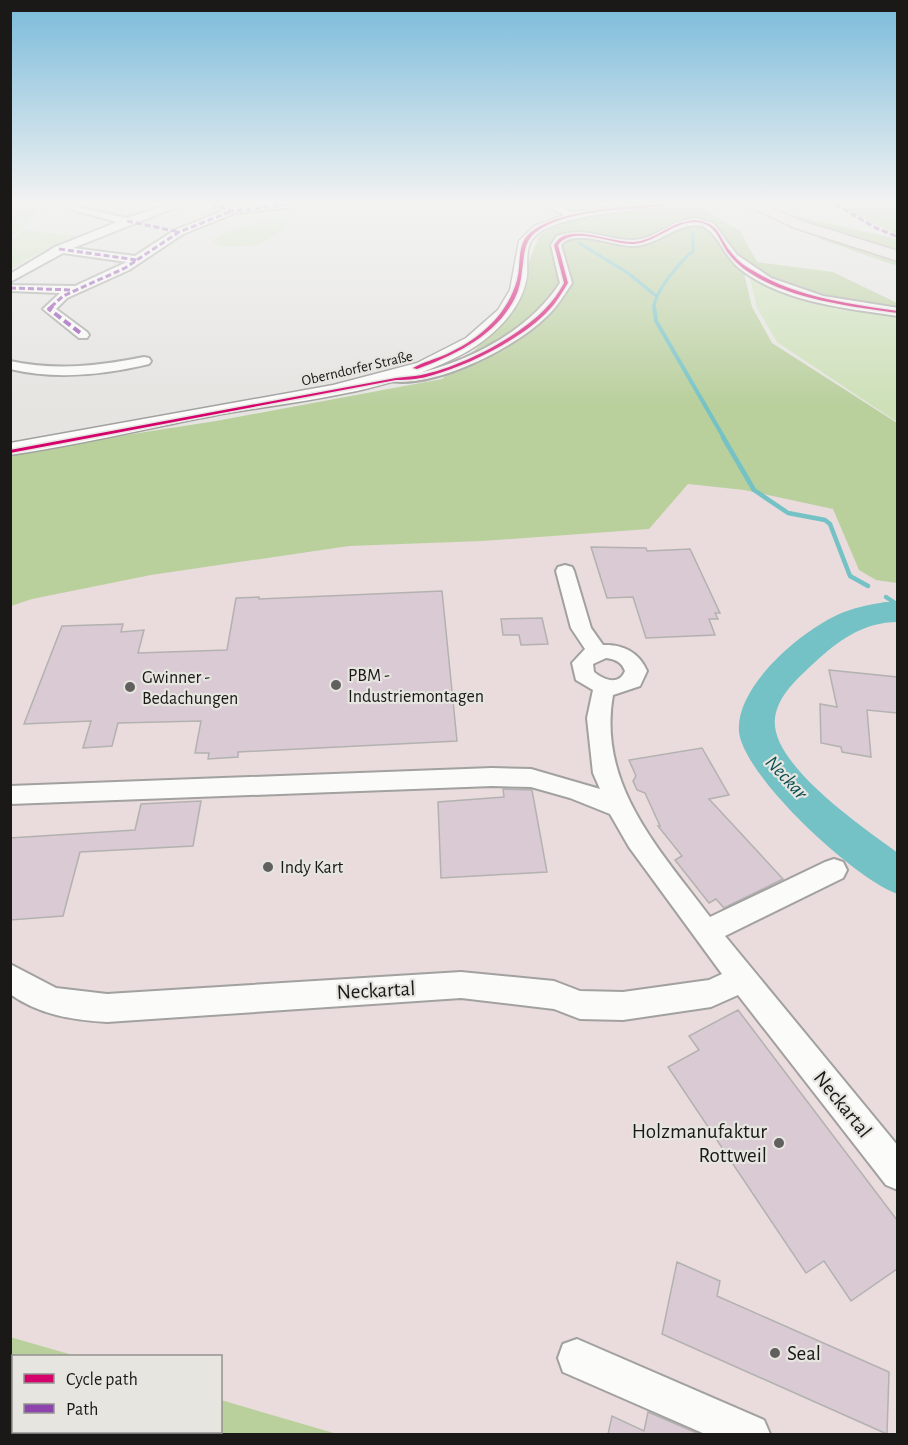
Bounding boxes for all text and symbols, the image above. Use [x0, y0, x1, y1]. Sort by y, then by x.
street label: Oberndorfer Straße [300, 348, 414, 389]
place label: PBM - Industriemontagen [348, 667, 484, 706]
place label: Gwinner - Bedachungen [142, 669, 238, 708]
marker: PBM - Industriemontagen [329, 678, 343, 692]
marker: Gwinner - Bedachungen [123, 680, 137, 694]
water label: Neckar [761, 752, 811, 804]
place label: Indy Kart [280, 859, 344, 877]
marker: Indy Kart [261, 860, 275, 874]
street label: Neckartal [336, 978, 416, 1003]
street label: Neckartal [810, 1067, 876, 1142]
place label: Holzmanufaktur Rottweil [632, 1121, 767, 1166]
marker: Holzmanufaktur Rottweil [772, 1136, 786, 1150]
place label: Seal [787, 1343, 821, 1364]
marker: Seal [768, 1346, 782, 1360]
legend [12, 1355, 222, 1433]
text: Cycle path [66, 1371, 138, 1389]
text: Path [66, 1401, 98, 1419]

